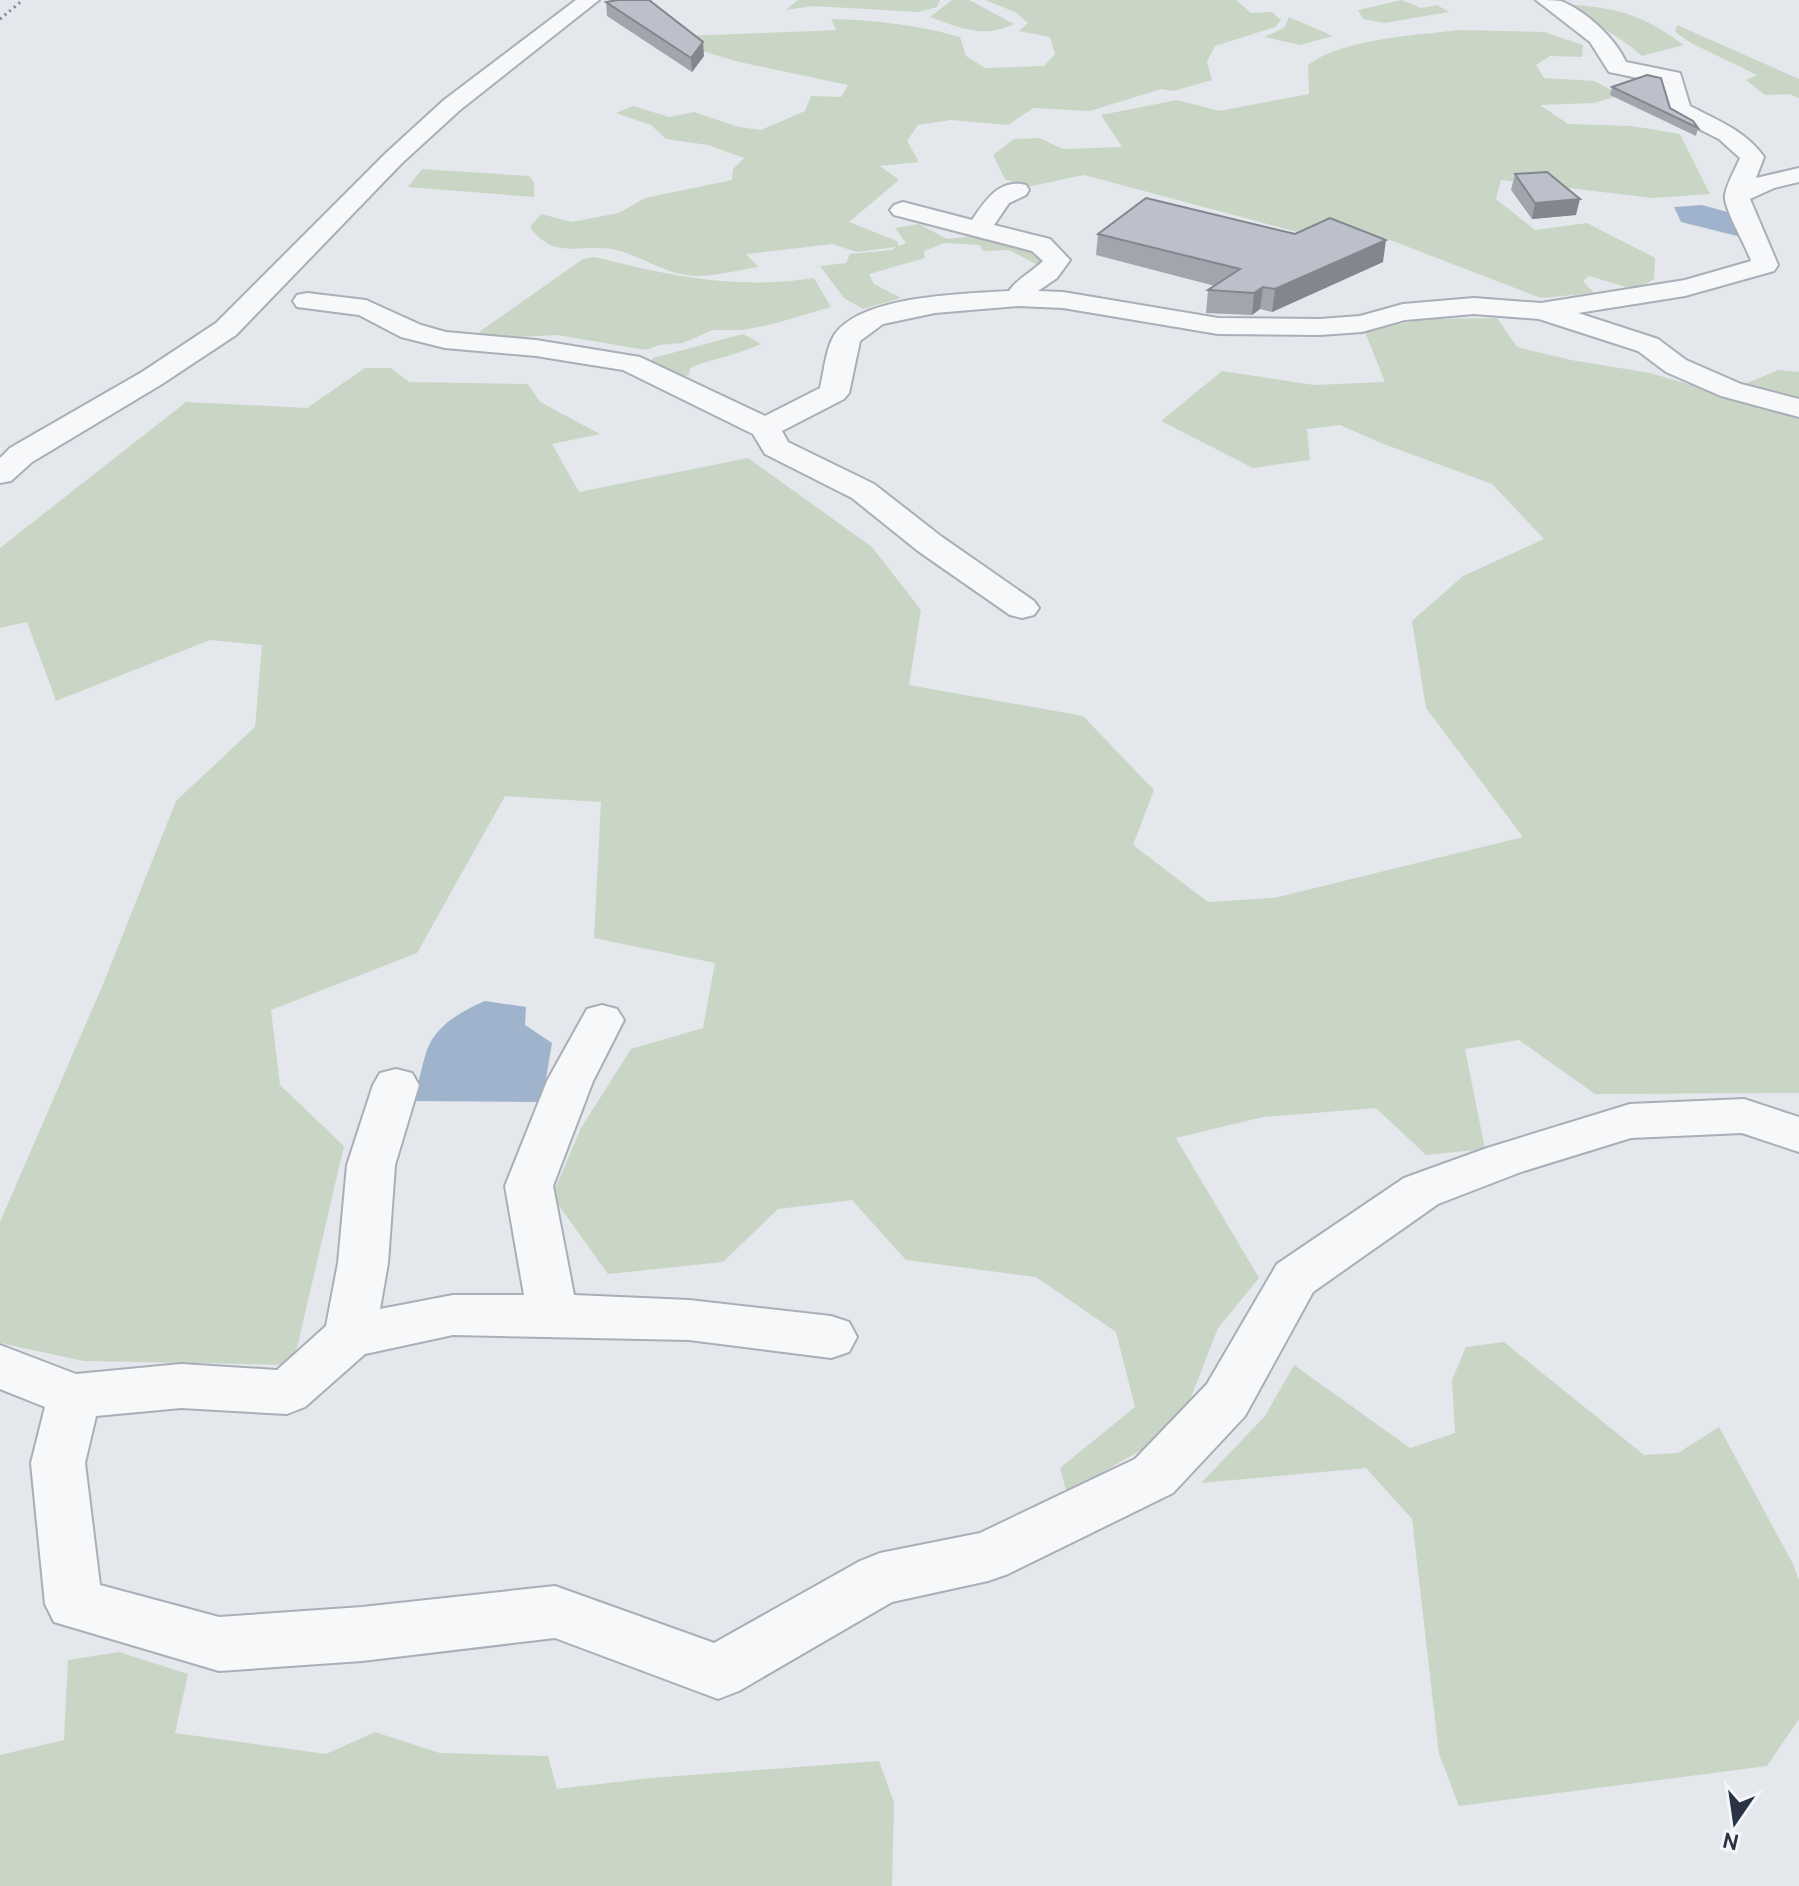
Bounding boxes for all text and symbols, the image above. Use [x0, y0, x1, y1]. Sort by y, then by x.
north arrow [1695, 1782, 1775, 1862]
text: N [1720, 1826, 1741, 1856]

